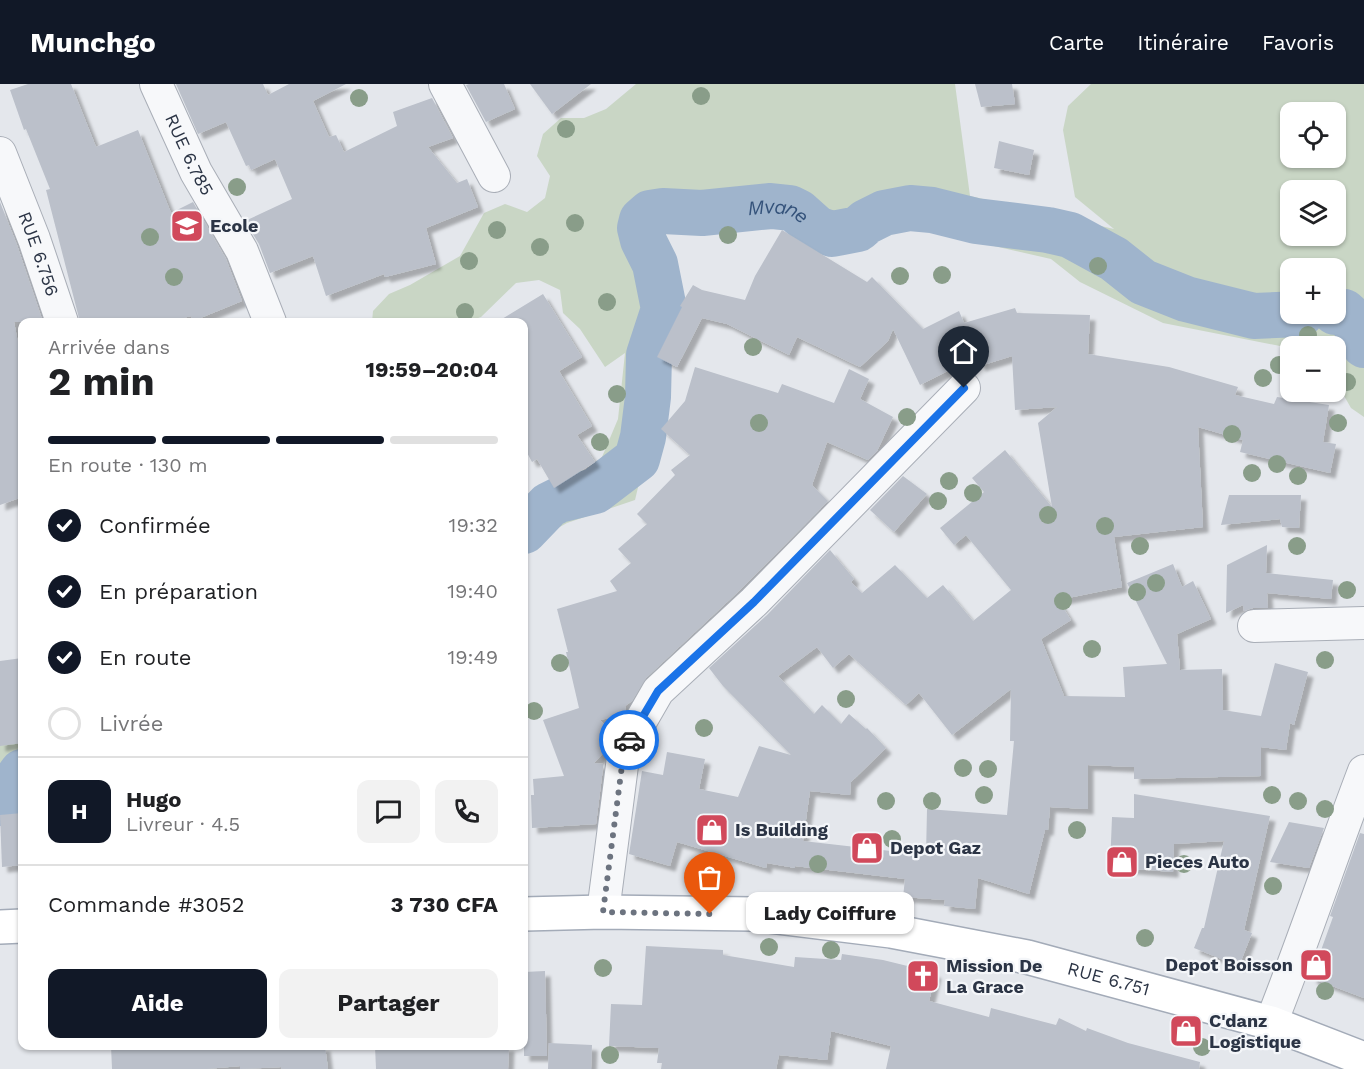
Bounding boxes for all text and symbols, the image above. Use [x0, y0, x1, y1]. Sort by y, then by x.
text: Munchgo [30, 26, 156, 59]
text: Carte [1049, 30, 1104, 55]
text: Itinéraire [1137, 30, 1229, 55]
text: Favoris [1262, 30, 1334, 55]
map controls [1280, 102, 1346, 402]
button: locate [1280, 102, 1346, 168]
street label: RUE 6.785 [161, 110, 218, 199]
button: layers [1280, 180, 1346, 246]
water label: Mvane [746, 194, 814, 228]
street label: RUE 6.756 [14, 208, 63, 299]
school or university icon: Ecole [169, 208, 205, 244]
place label: Ecole [210, 215, 259, 236]
button: + [1280, 258, 1346, 324]
pin [938, 326, 989, 388]
text: Arrivée dans [48, 335, 170, 359]
icon: home [947, 335, 980, 368]
button: − [1280, 336, 1346, 402]
text: 19:59–20:04 [365, 357, 498, 382]
text: 2 min [48, 359, 155, 404]
text: En route · 130 m [48, 453, 208, 477]
icon: check [48, 509, 81, 542]
text: Confirmée [99, 513, 211, 538]
text: 19:32 [449, 513, 498, 537]
icon: check [48, 575, 81, 608]
text: En préparation [99, 579, 258, 604]
text: 19:40 [447, 579, 498, 603]
icon: check [48, 641, 81, 674]
text: En route [99, 645, 191, 670]
text: 19:49 [447, 645, 498, 669]
courier [599, 710, 659, 770]
text: Livrée [99, 711, 163, 736]
icon: car [613, 724, 646, 757]
button: chat [357, 780, 420, 843]
button: phone [435, 780, 498, 843]
text: Hugo [126, 787, 181, 812]
text: H [71, 799, 88, 824]
text: Livreur · 4.5 [126, 812, 240, 836]
shop icon: Is Building [694, 812, 730, 848]
place label: Is Building [735, 819, 829, 840]
shop icon: Depot Gaz [849, 830, 885, 866]
place label: Depot Gaz [890, 837, 981, 858]
shop icon: Pieces Auto [1104, 844, 1140, 880]
place label: Pieces Auto [1145, 851, 1250, 872]
pin [684, 852, 735, 914]
icon: bag [693, 861, 726, 894]
text: Commande #3052 [48, 892, 244, 917]
text: 3 730 CFA [390, 892, 498, 917]
callout: Lady Coiffure [746, 893, 914, 935]
text: Lady Coiffure [764, 901, 896, 925]
shop icon: Depot Boisson [1298, 947, 1334, 983]
place label: Depot Boisson [1165, 954, 1293, 975]
place label: Mission De La Grace [946, 955, 1042, 997]
street label: RUE 6.751 [1065, 957, 1152, 1000]
church icon: Mission De La Grace [905, 958, 941, 994]
button: Aide [48, 969, 267, 1038]
button: Partager [279, 969, 498, 1038]
place label: C'danz Logistique [1209, 1010, 1301, 1052]
shop icon: C'danz Logistique [1168, 1013, 1204, 1049]

